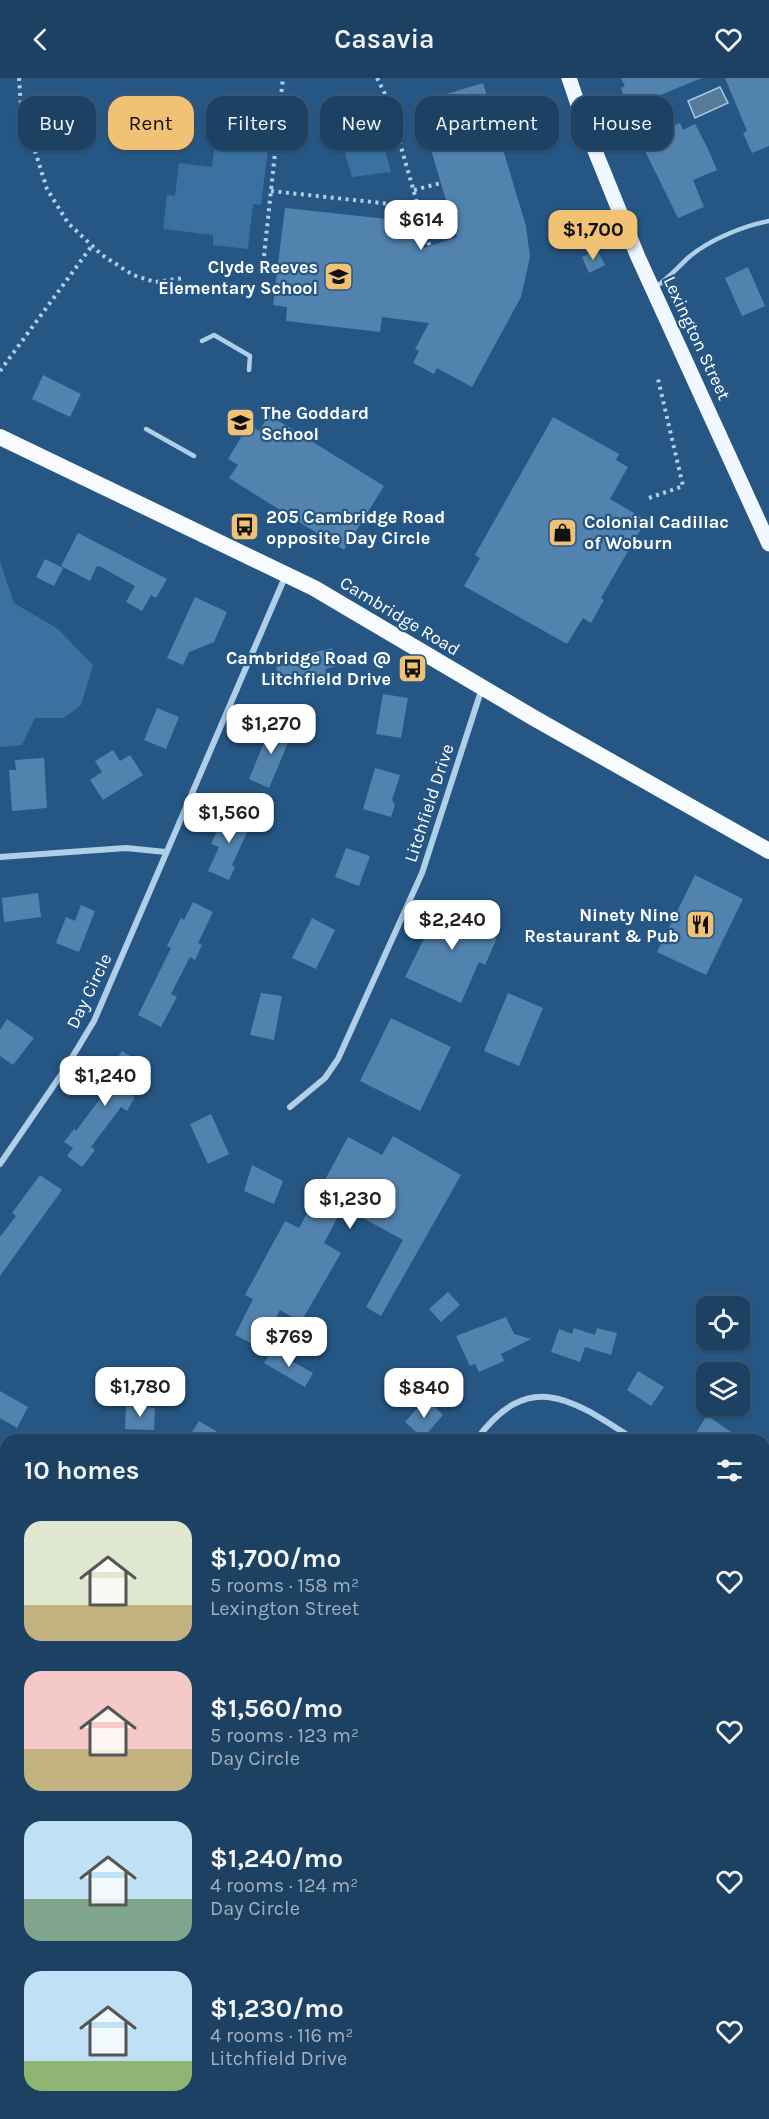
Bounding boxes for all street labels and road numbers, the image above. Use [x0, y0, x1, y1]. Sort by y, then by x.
street label: Lexington Street [659, 272, 735, 404]
street label: Cambridge Road [336, 572, 464, 660]
street label: Litchfield Drive [399, 741, 459, 865]
street label: Day Circle [61, 950, 117, 1032]

